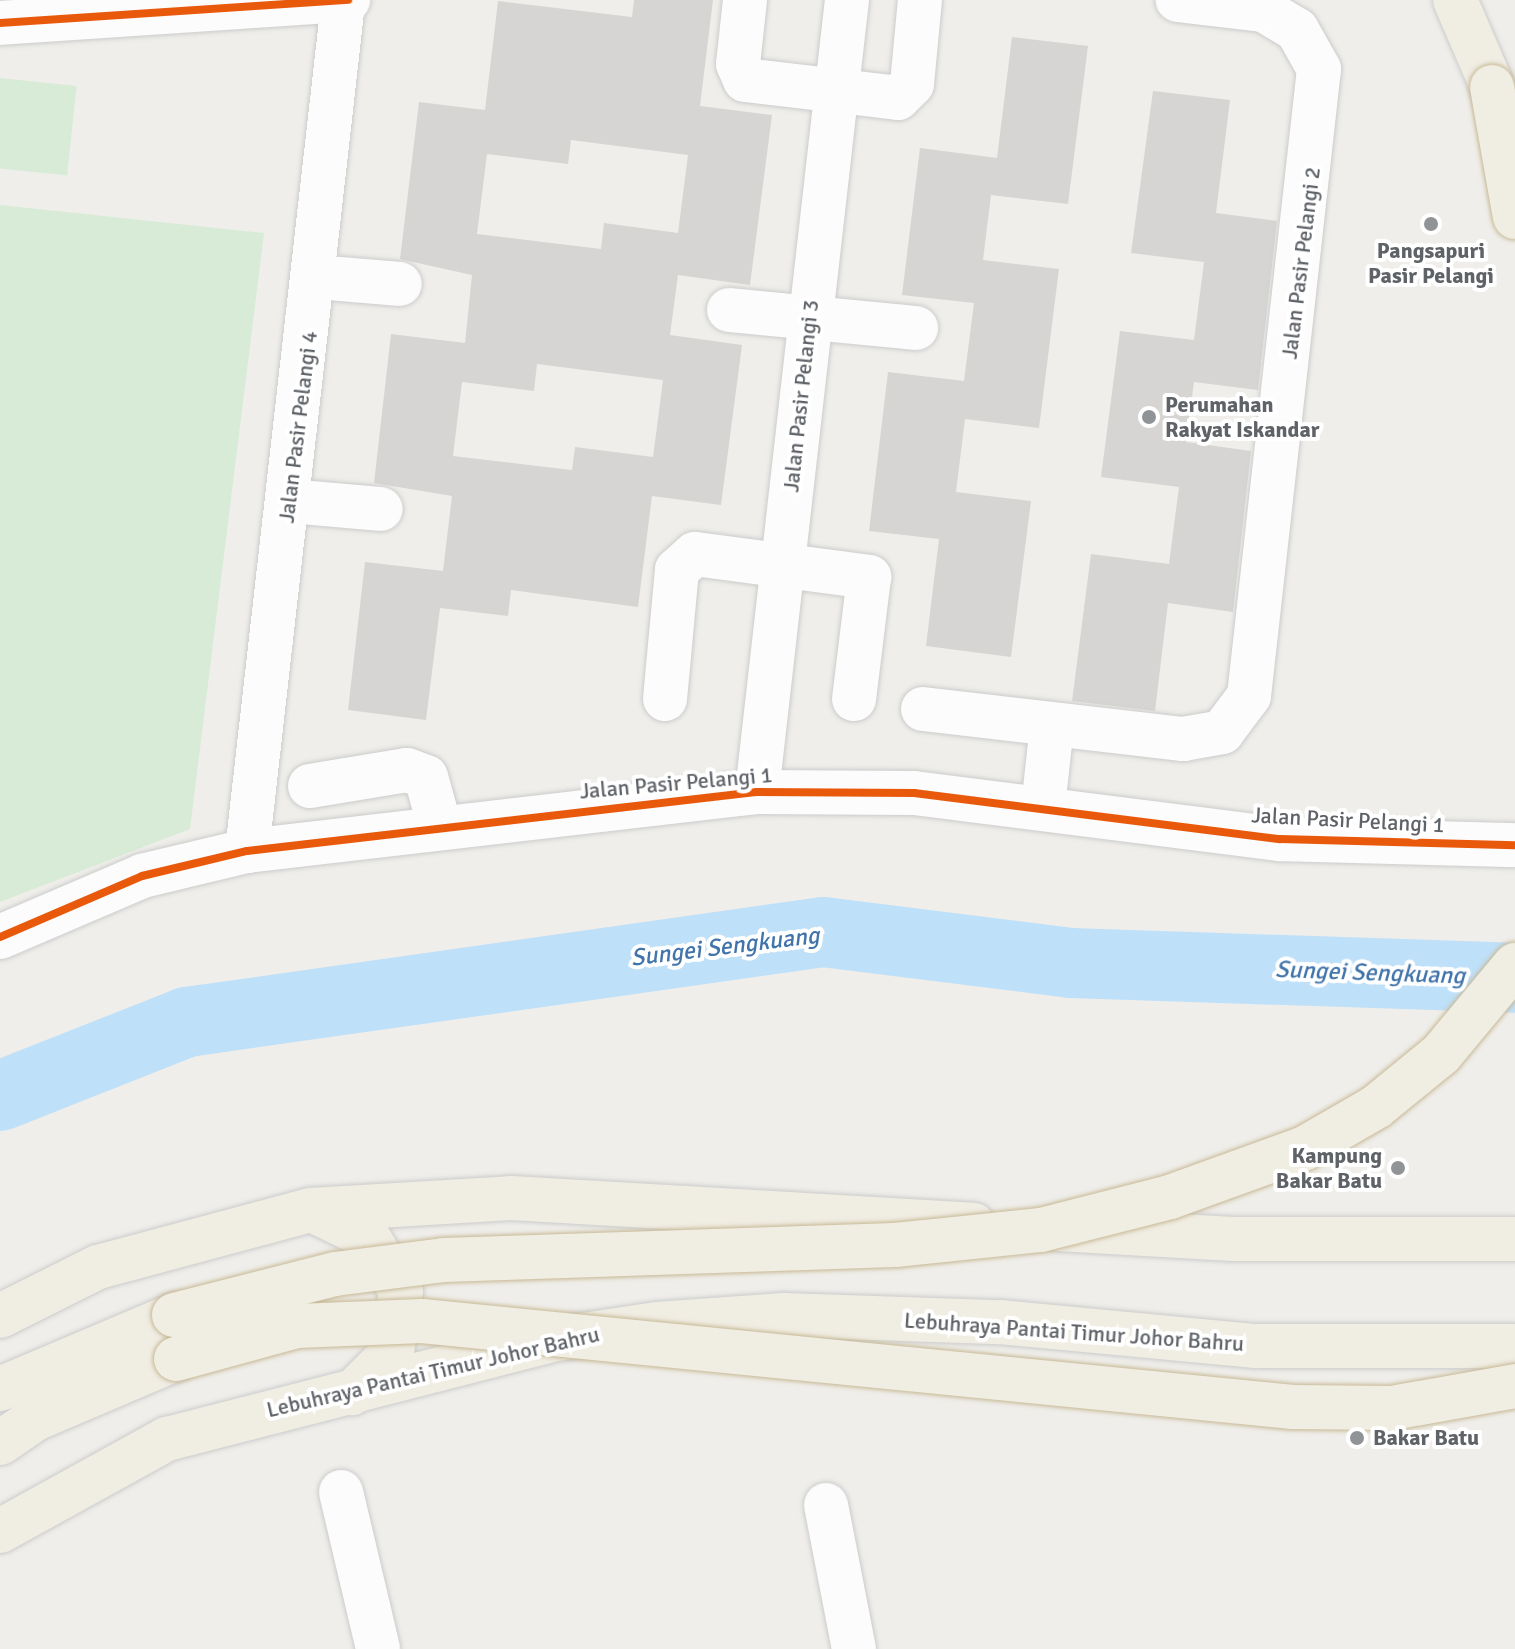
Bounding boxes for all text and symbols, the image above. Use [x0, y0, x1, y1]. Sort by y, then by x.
street label: Jalan Pasir Pelangi 2 [1276, 165, 1326, 361]
marker: Pangsapuri Pasir Pelangi [1422, 215, 1440, 233]
place label: Pangsapuri Pasir Pelangi [1368, 237, 1494, 288]
street label: Jalan Pasir Pelangi 3 [778, 298, 824, 494]
street label: Jalan Pasir Pelangi 4 [273, 329, 323, 525]
place label: Perumahan Rakyat Iskandar [1165, 391, 1319, 442]
marker: Perumahan Rakyat Iskandar [1140, 408, 1158, 426]
street label: Jalan Pasir Pelangi 1 [579, 761, 773, 805]
street label: Jalan Pasir Pelangi 1 [1251, 802, 1445, 838]
water label: Sungei Sengkuang [629, 921, 821, 973]
water label: Sungei Sengkuang [1275, 955, 1465, 991]
place label: Kampung Bakar Batu [1276, 1142, 1382, 1194]
marker: Kampung Bakar Batu [1389, 1159, 1407, 1177]
street label: Lebuhraya Pantai Timur Johor Bahru [903, 1307, 1245, 1357]
street label: Lebuhraya Pantai Timur Johor Bahru [264, 1321, 602, 1423]
place label: Bakar Batu [1373, 1425, 1479, 1451]
marker: Bakar Batu [1348, 1429, 1366, 1447]

